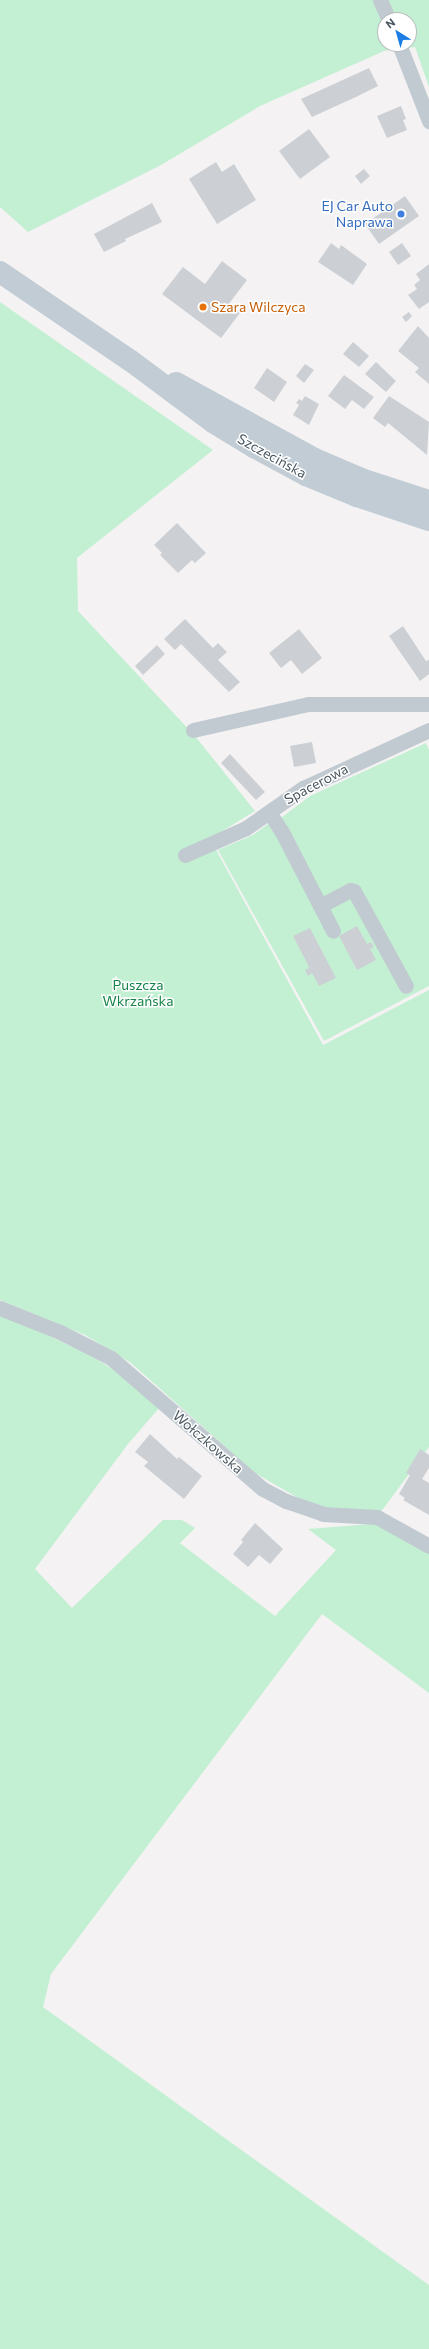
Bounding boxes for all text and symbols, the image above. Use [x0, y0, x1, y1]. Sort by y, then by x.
north arrow [377, 12, 417, 52]
text: N [383, 15, 397, 30]
place label: EJ Car Auto Naprawa [321, 198, 393, 230]
marker: EJ Car Auto Naprawa [396, 209, 406, 219]
place label: Szara Wilczyca [211, 299, 306, 315]
marker: Szara Wilczyca [198, 302, 208, 312]
street label: Szczecińska [235, 430, 309, 482]
street label: Spacerowa [281, 760, 351, 808]
park label: Puszcza Wkrzańska [102, 977, 174, 1010]
street label: Wołczkowska [169, 1407, 247, 1477]

